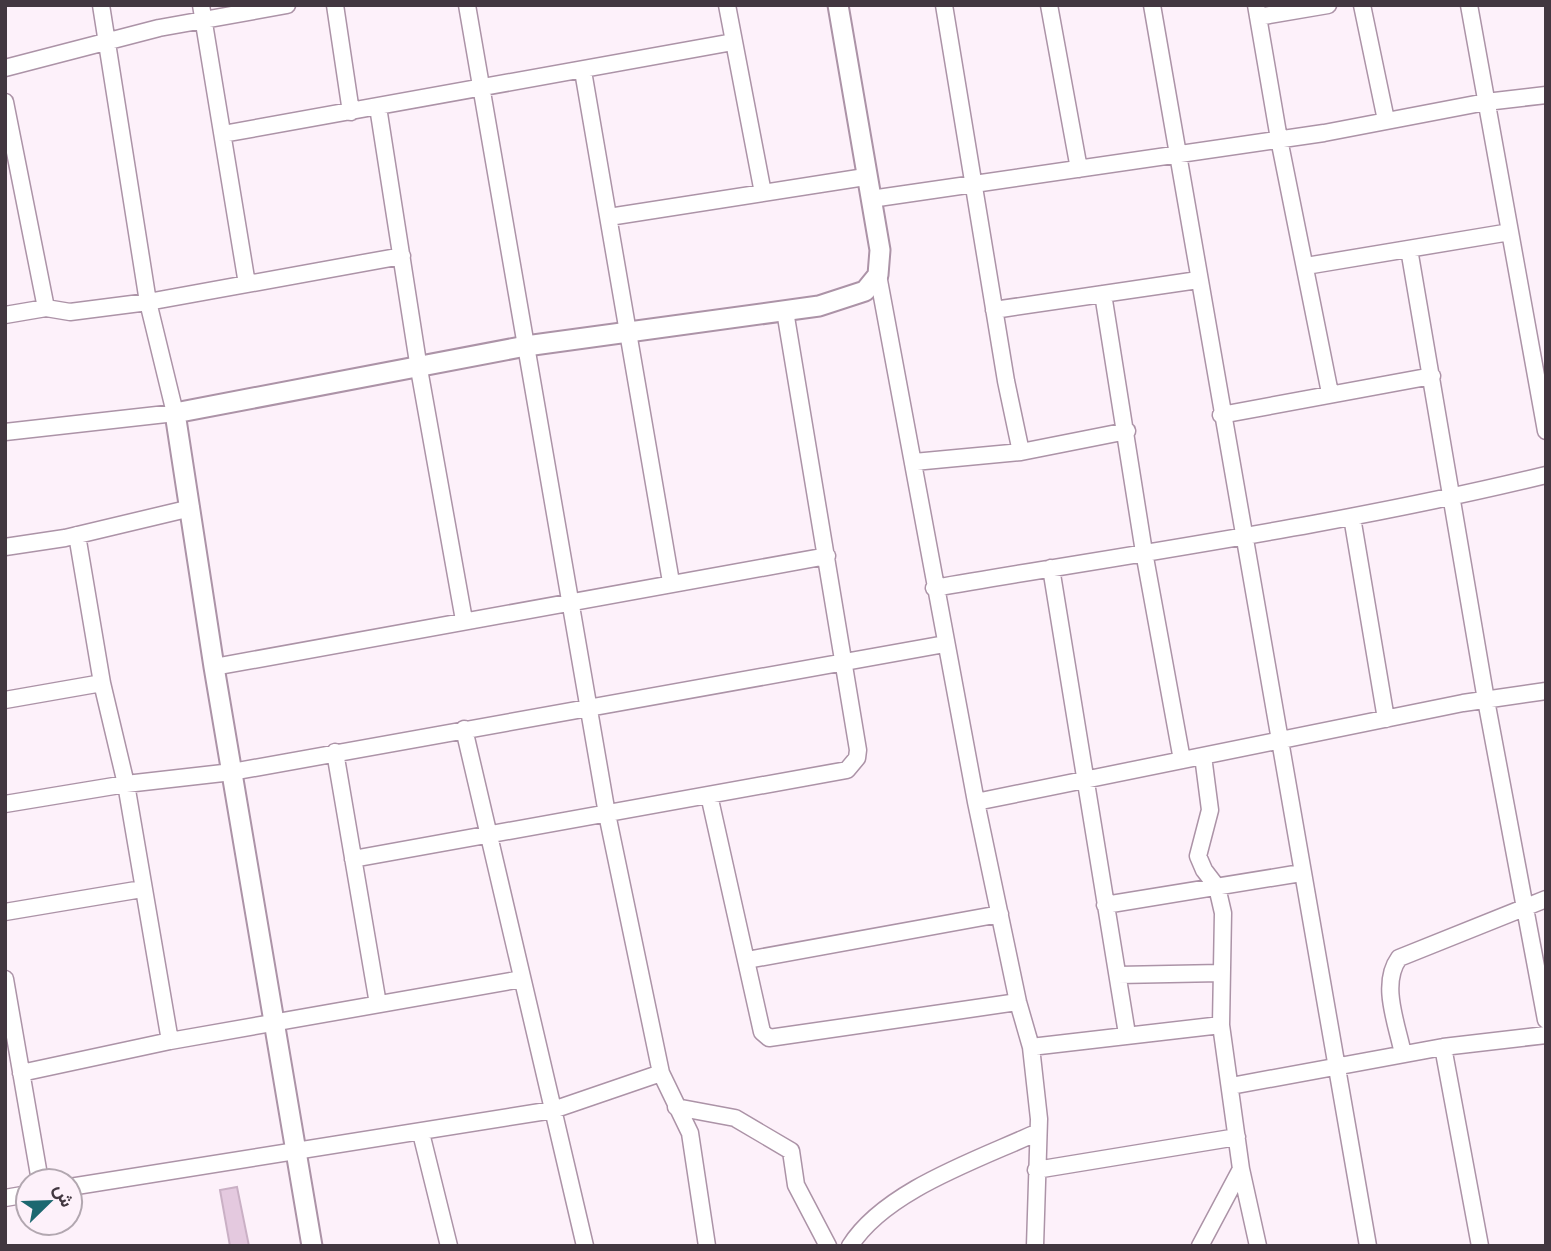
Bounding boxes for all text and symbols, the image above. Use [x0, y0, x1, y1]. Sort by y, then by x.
north arrow [14, 1167, 84, 1237]
text: ش [49, 1181, 79, 1211]

